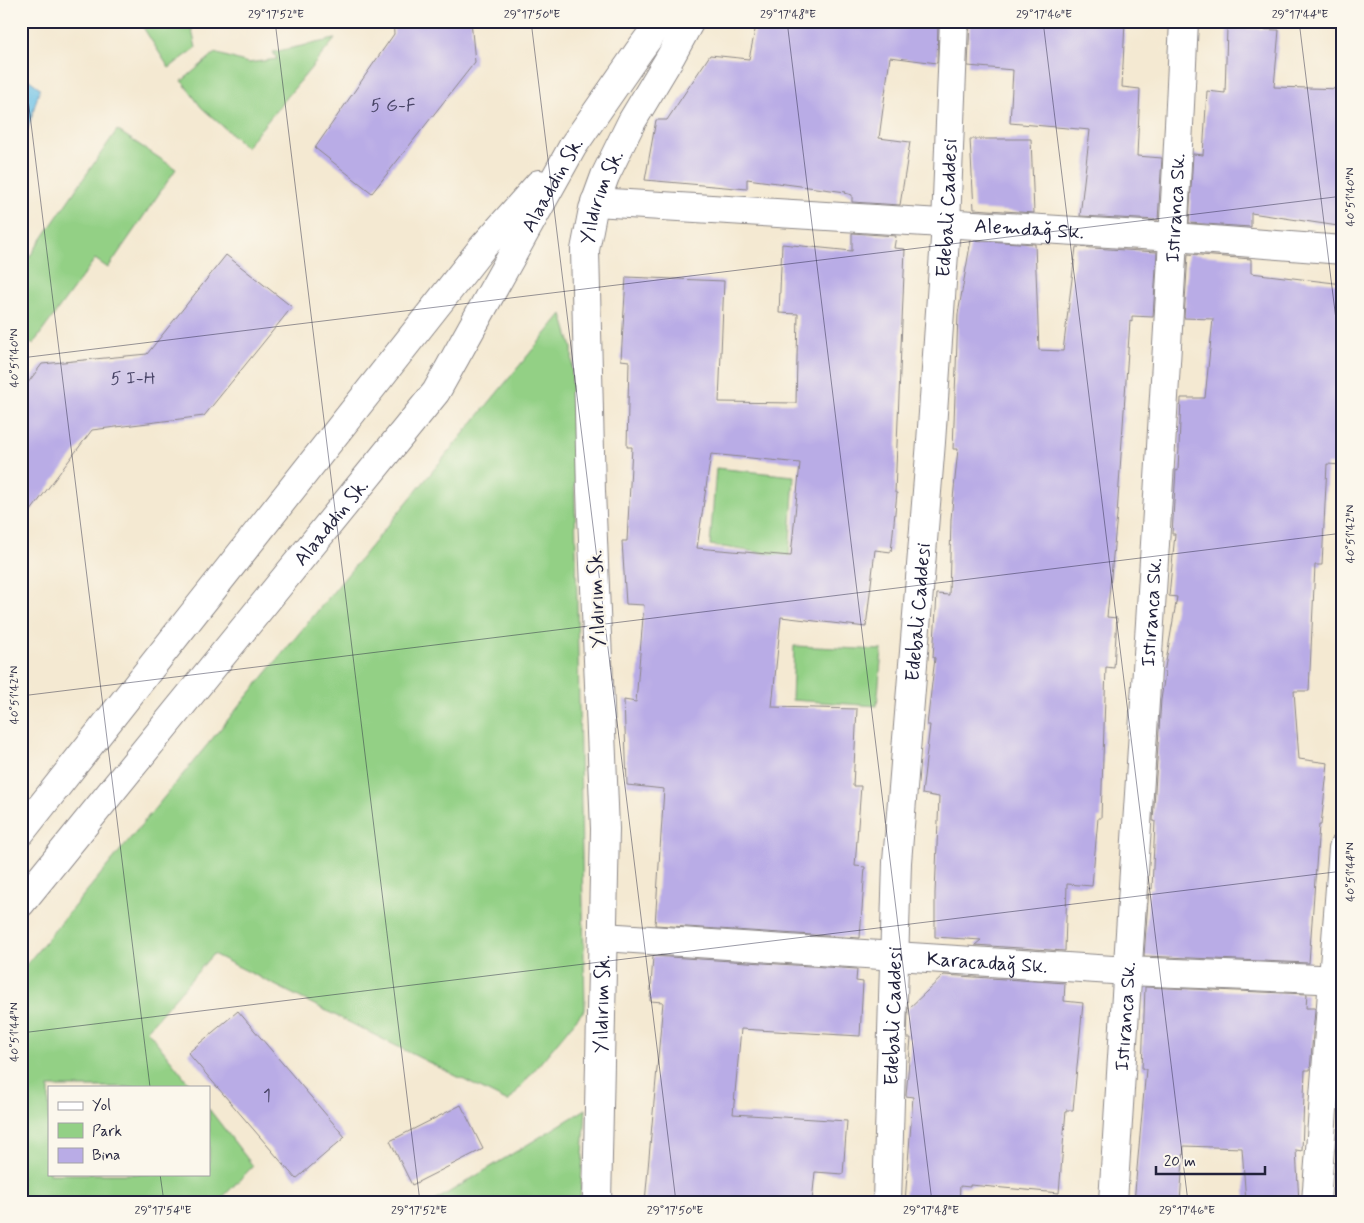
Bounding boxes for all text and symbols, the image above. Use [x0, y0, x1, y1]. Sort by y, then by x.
text: 29°17'52"E [248, 7, 304, 23]
text: 29°17'50"E [504, 7, 560, 23]
text: 29°17'48"E [760, 7, 816, 23]
text: 29°17'46"E [1016, 7, 1072, 23]
text: 29°17'44"E [1272, 7, 1328, 23]
house number: 5 G-F [370, 94, 416, 118]
street label: Alaaddin Sk. [516, 132, 590, 238]
street label: Edebali Caddesi [930, 138, 964, 278]
street label: Yıldırım Sk. [574, 146, 631, 247]
street label: Istıranca Sk. [1160, 153, 1193, 263]
text: 40°51'40"N [1343, 167, 1359, 227]
street label: Alemdağ Sk. [973, 213, 1085, 247]
text: 40°51'40"N [7, 328, 23, 388]
house number: 5 I-H [111, 367, 155, 391]
street label: Alaaddin Sk. [288, 474, 375, 572]
text: 40°51'42"N [1343, 505, 1359, 563]
street label: Edebali Caddesi [900, 542, 938, 682]
street label: Yıldırım Sk. [582, 549, 613, 649]
street label: Istıranca Sk. [1135, 557, 1169, 668]
text: 40°51'42"N [7, 666, 23, 724]
text: 40°51'44"N [1343, 842, 1359, 902]
street label: Edebali Caddesi [878, 946, 910, 1086]
street label: Karacadağ Sk. [926, 946, 1048, 981]
street label: Yıldırım Sk. [588, 955, 617, 1054]
street label: Istıranca Sk. [1109, 961, 1143, 1072]
text: 40°51'44"N [7, 1002, 23, 1062]
house number: 1 [263, 1084, 271, 1108]
legend [48, 1086, 210, 1176]
text: Yol [92, 1096, 111, 1116]
text: Park [92, 1122, 122, 1142]
scale bar [1156, 1143, 1265, 1175]
text: Bina [92, 1146, 120, 1166]
text: 20 m [1164, 1152, 1196, 1172]
text: 29°17'54"E [135, 1203, 191, 1219]
text: 29°17'52"E [391, 1203, 447, 1219]
text: 29°17'50"E [647, 1203, 703, 1219]
text: 29°17'48"E [903, 1203, 959, 1219]
text: 29°17'46"E [1159, 1203, 1215, 1219]

